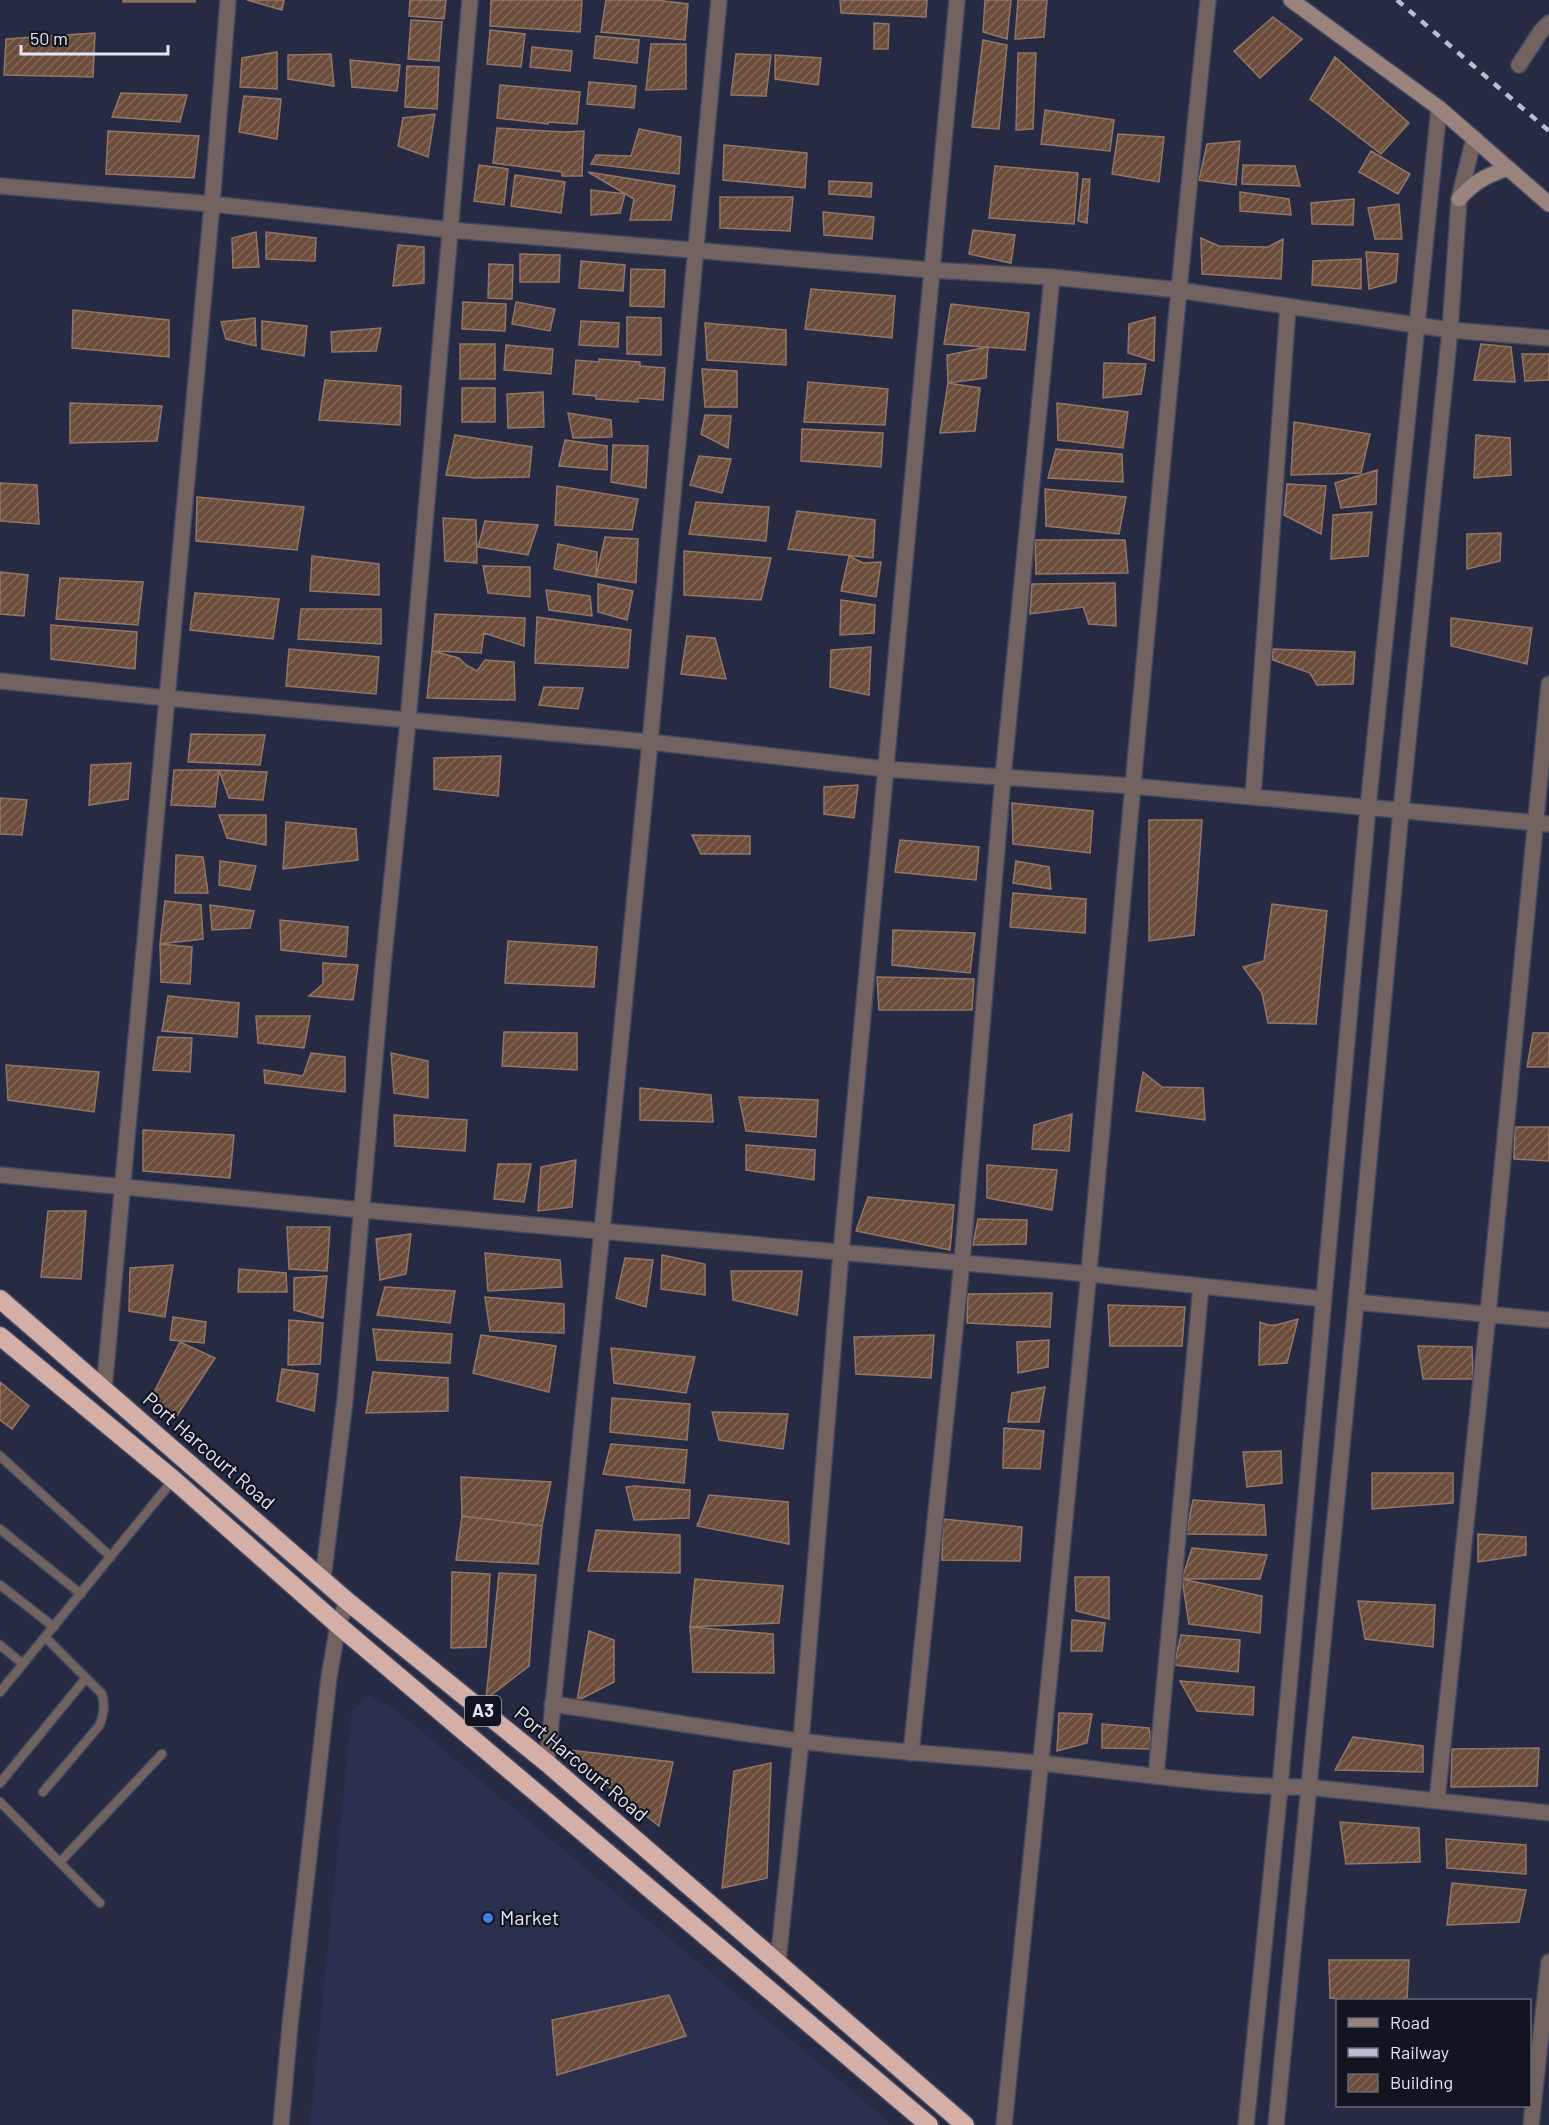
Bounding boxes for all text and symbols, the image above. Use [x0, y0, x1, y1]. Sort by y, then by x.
scale bar [21, 18, 168, 56]
text: 50 m [30, 27, 68, 49]
street label: Port Harcourt Road [139, 1386, 280, 1514]
road number: A3 [465, 1696, 501, 1726]
street label: Port Harcourt Road [510, 1700, 653, 1826]
place label: Market [500, 1905, 559, 1929]
marker: Market [481, 1911, 495, 1925]
legend [1336, 1999, 1531, 2107]
text: Road [1390, 2011, 1430, 2033]
text: Railway [1390, 2041, 1449, 2063]
text: Building [1390, 2071, 1453, 2093]

